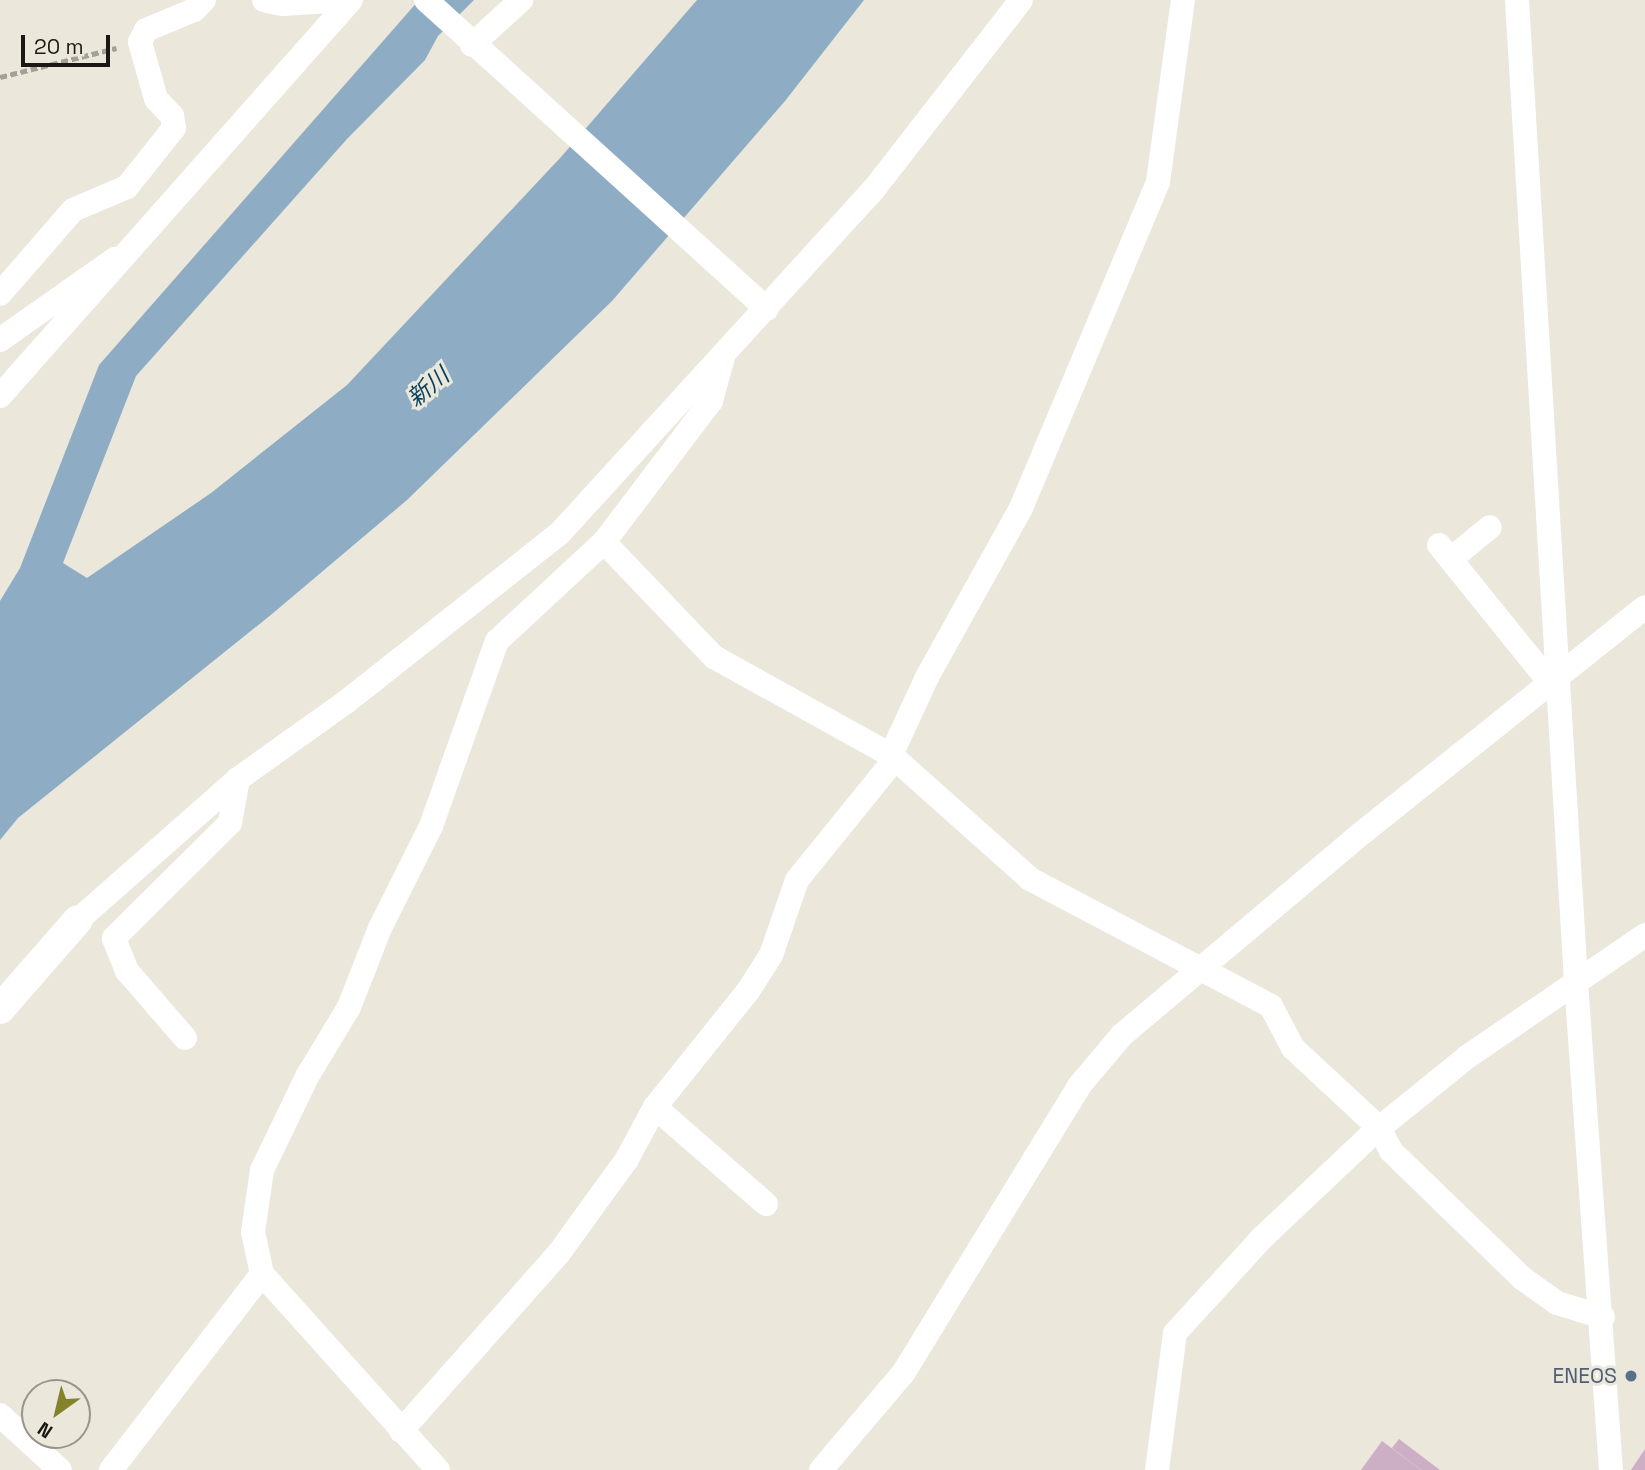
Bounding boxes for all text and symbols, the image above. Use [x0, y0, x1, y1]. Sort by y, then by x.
scale bar [24, 21, 114, 65]
text: 20 m [34, 33, 84, 60]
water label: 新川 [402, 362, 454, 412]
place label: ENEOS [1552, 1363, 1617, 1389]
marker: ENEOS [1623, 1368, 1639, 1384]
north arrow [21, 1379, 91, 1449]
text: N [33, 1416, 57, 1444]

